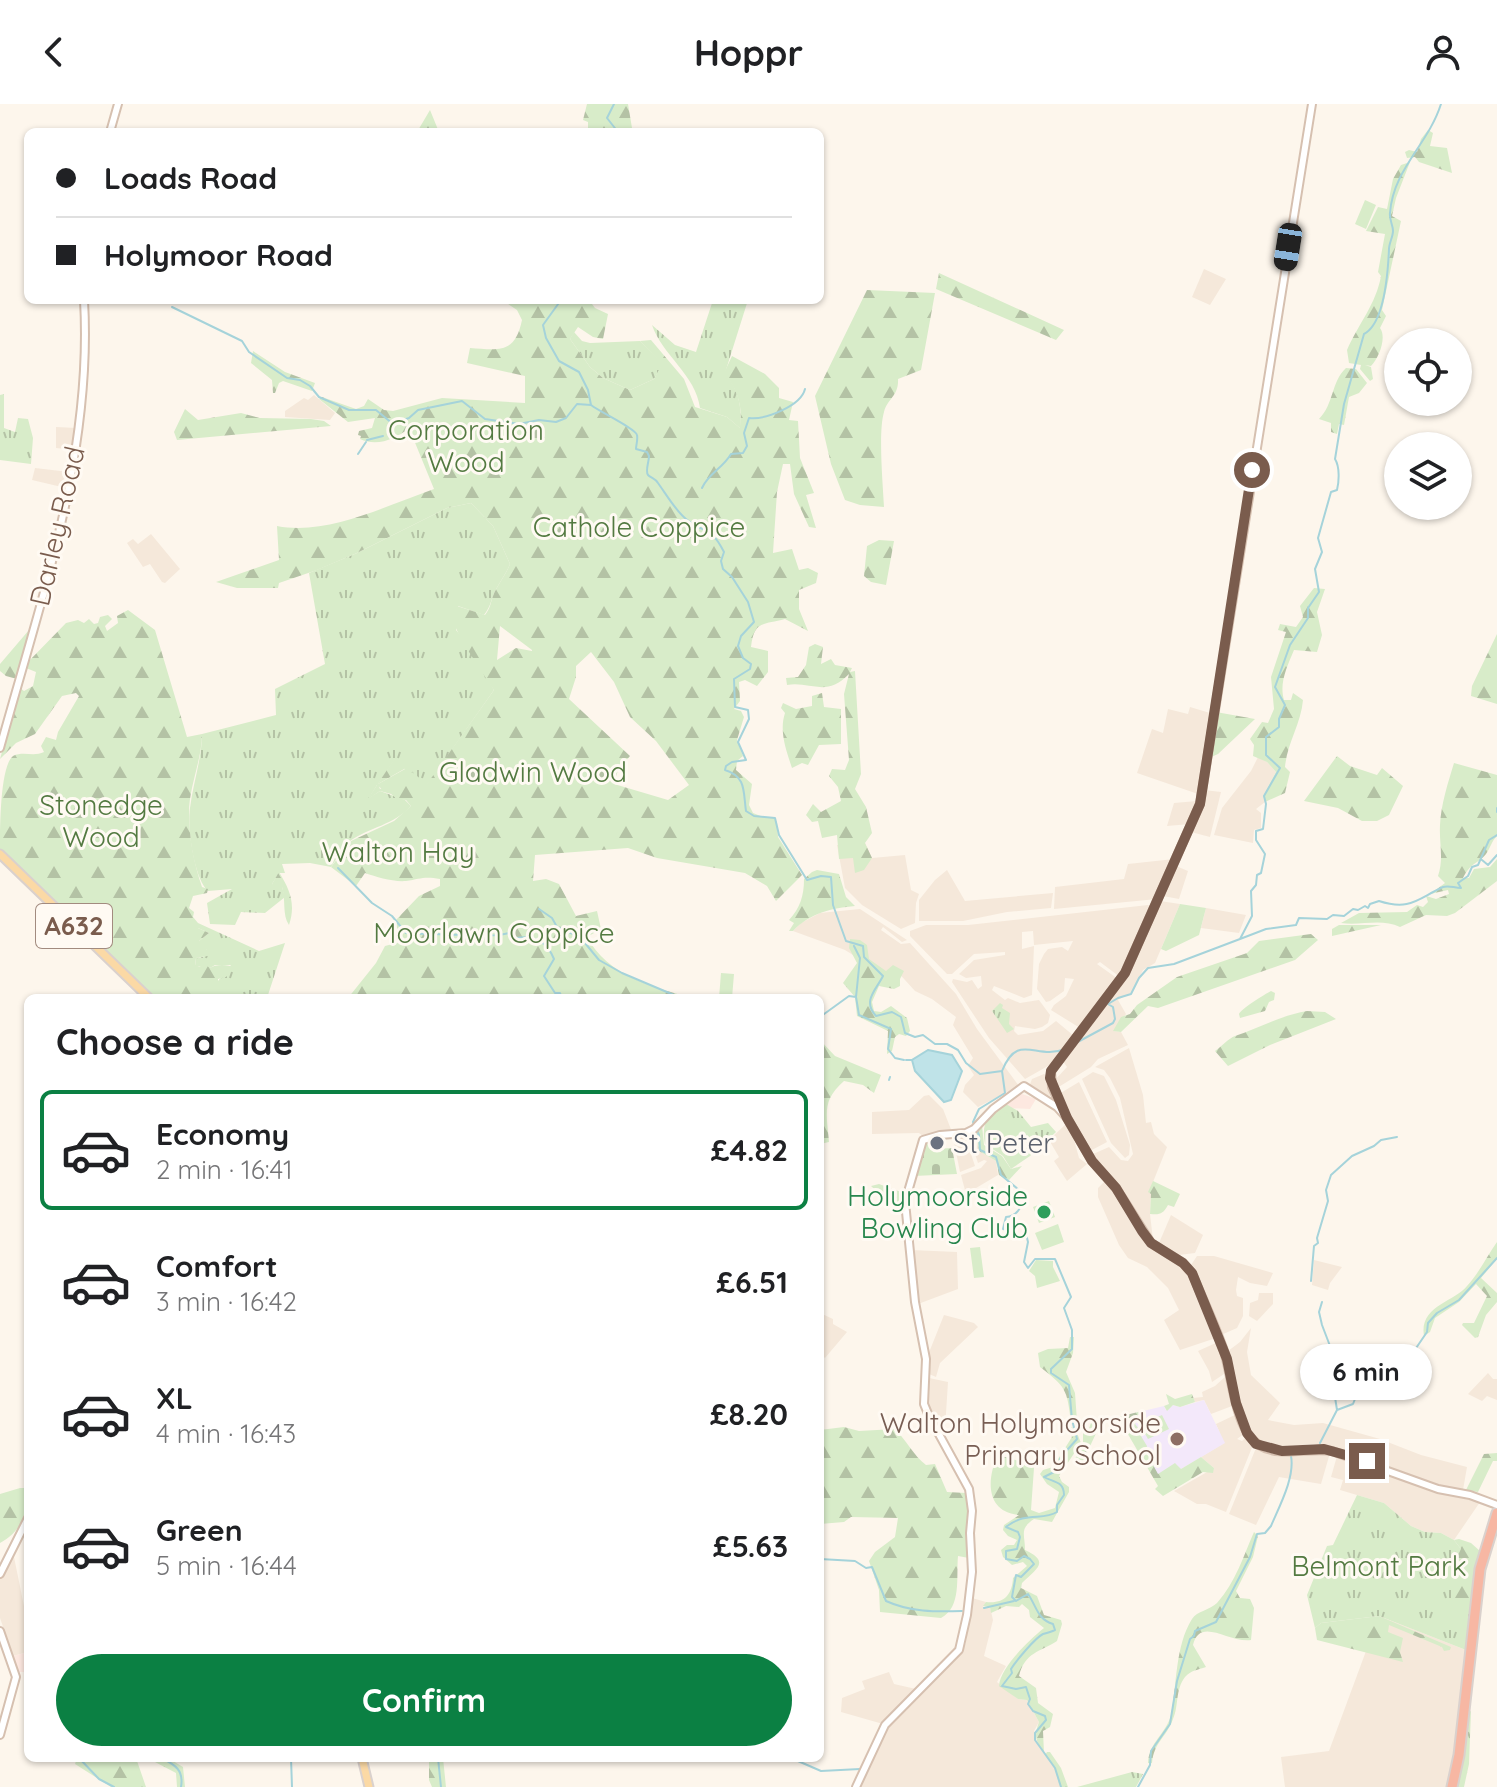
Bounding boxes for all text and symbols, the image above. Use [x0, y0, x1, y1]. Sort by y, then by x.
icon: back [32, 30, 76, 74]
text: Hoppr [694, 30, 803, 75]
icon: person [1421, 30, 1465, 74]
text: Loads Road [104, 159, 277, 197]
car [1272, 221, 1304, 273]
text: Holymoor Road [104, 236, 333, 274]
map controls [1384, 328, 1472, 520]
button: locate [1384, 328, 1472, 416]
park label: Corporation Wood [388, 412, 544, 479]
button: layers [1384, 432, 1472, 520]
street label: Darley Road [21, 443, 92, 609]
route start [1234, 452, 1270, 488]
park label: Cathole Coppice [533, 509, 745, 544]
park label: Gladwin Wood [439, 754, 627, 789]
park label: Stonedge Wood [39, 787, 163, 854]
park label: Walton Hay [321, 834, 475, 869]
road number: A632 [36, 904, 112, 948]
park label: Moorlawn Coppice [373, 915, 615, 950]
text: Choose a ride [56, 1019, 294, 1064]
icon: car [60, 1114, 132, 1186]
text: Economy [156, 1115, 289, 1153]
place label: St Peter [953, 1125, 1054, 1160]
text: £4.82 [711, 1131, 788, 1169]
marker: St Peter [928, 1134, 946, 1152]
text: 2 min · 16:41 [156, 1153, 293, 1186]
place label: Holymoorside Bowling Club [847, 1178, 1028, 1245]
marker: Holymoorside Bowling Club [1035, 1203, 1053, 1221]
icon: car [60, 1246, 132, 1318]
text: Comfort [156, 1247, 277, 1285]
text: £6.51 [716, 1263, 788, 1301]
text: 3 min · 16:42 [156, 1285, 297, 1318]
callout: 6 min [1301, 1345, 1433, 1401]
text: 6 min [1332, 1355, 1400, 1388]
icon: car [60, 1378, 132, 1450]
text: XL [156, 1379, 193, 1417]
text: £8.20 [710, 1395, 788, 1433]
place label: Walton Holymoorside Primary School [880, 1405, 1161, 1472]
text: 4 min · 16:43 [156, 1417, 296, 1450]
marker: Walton Holymoorside Primary School [1168, 1430, 1186, 1448]
route end [1349, 1443, 1385, 1479]
icon: car [60, 1510, 132, 1582]
text: Green [156, 1511, 243, 1549]
text: £5.63 [713, 1527, 788, 1565]
park label: Belmont Park [1291, 1548, 1467, 1583]
text: 5 min · 16:44 [156, 1549, 297, 1582]
button: Confirm [56, 1654, 792, 1746]

